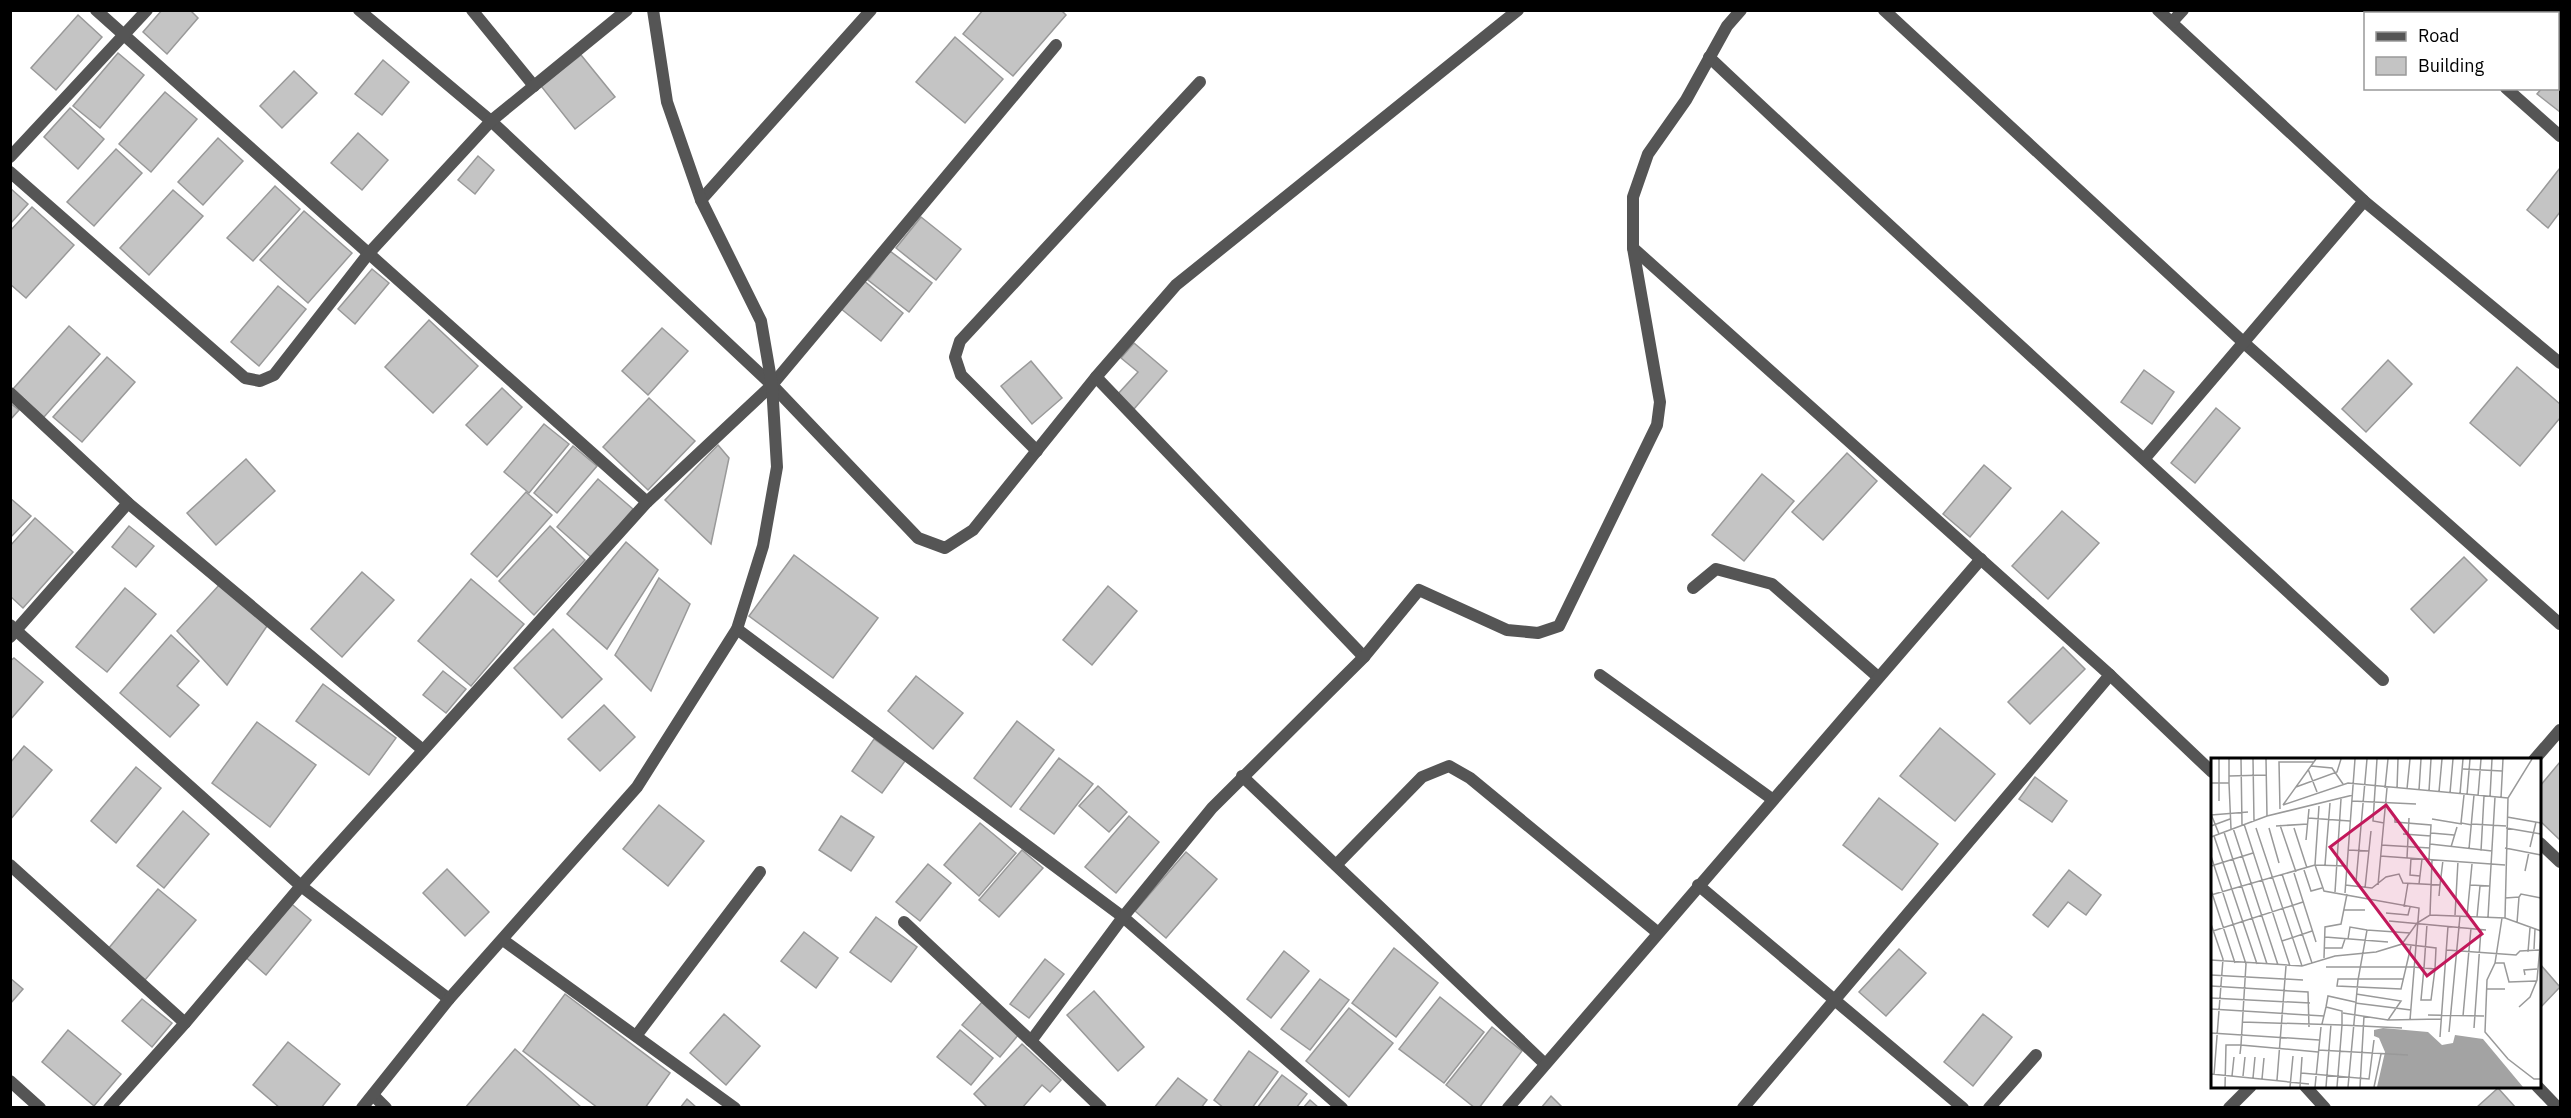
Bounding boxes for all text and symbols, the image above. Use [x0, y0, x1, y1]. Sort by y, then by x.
legend [2364, 12, 2559, 90]
text: Road [2418, 24, 2459, 47]
text: Building [2418, 54, 2485, 77]
inset map [2211, 758, 2541, 1088]

